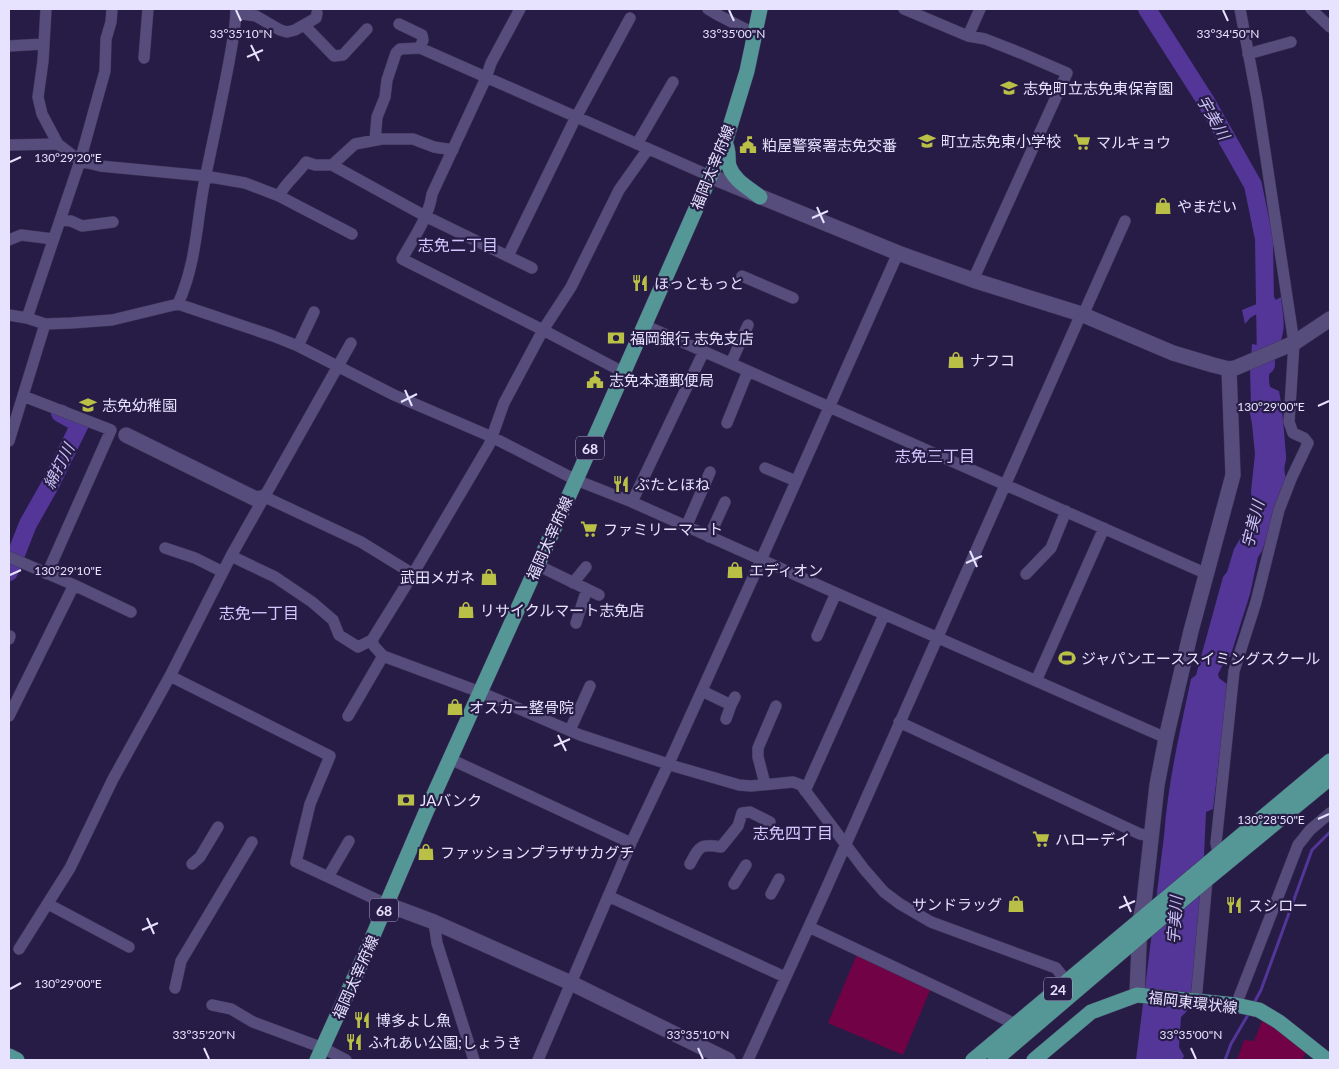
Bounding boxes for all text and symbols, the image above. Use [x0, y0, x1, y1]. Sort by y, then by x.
text: 33°35'10"N [210, 26, 272, 41]
text: 33°35'00"N [703, 26, 765, 41]
text: 33°34'50"N [1197, 26, 1259, 41]
school or university icon: 志免町立志免東保育園 [999, 78, 1019, 98]
place label: 志免町立志免東保育園 [1023, 79, 1173, 97]
water label: 宇美川 [1194, 91, 1235, 144]
street label: 福岡太宰府線 [687, 122, 737, 212]
school or university icon: 町立志免東小学校 [917, 131, 937, 151]
place label: 町立志免東小学校 [941, 132, 1061, 150]
supermarket icon: マルキョウ [1072, 132, 1092, 152]
place label: マルキョウ [1096, 133, 1171, 151]
public building icon: 粕屋警察署志免交番 [738, 135, 758, 155]
place label: 粕屋警察署志免交番 [762, 136, 897, 154]
text: 130°29'20"E [34, 150, 102, 165]
shop icon: やまだい [1153, 196, 1173, 216]
place label: やまだい [1177, 197, 1237, 215]
district label: 志免二丁目 [418, 235, 498, 254]
restaurant icon: ほっともっと [630, 273, 650, 293]
place label: ほっともっと [654, 274, 744, 292]
bank icon: 福岡銀行 志免支店 [606, 328, 626, 348]
place label: 福岡銀行 志免支店 [630, 329, 754, 347]
shop icon: ナフコ [946, 350, 966, 370]
place label: ナフコ [970, 351, 1015, 369]
public building icon: 志免本通郵便局 [585, 370, 605, 390]
place label: 志免本通郵便局 [609, 371, 714, 389]
school or university icon: 志免幼稚園 [78, 395, 98, 415]
place label: 志免幼稚園 [102, 396, 177, 414]
text: 130°29'00"E [1237, 399, 1305, 414]
road number: 68 [576, 436, 604, 459]
water label: 綿打川 [39, 439, 78, 492]
district label: 志免三丁目 [895, 446, 975, 465]
restaurant icon: ぶたとほね [611, 474, 631, 494]
place label: ぶたとほね [635, 475, 710, 493]
street label: 福岡太宰府線 [522, 493, 576, 583]
water label: 宇美川 [1237, 496, 1268, 550]
supermarket icon: ファミリーマート [579, 519, 599, 539]
place label: ファミリーマート [603, 520, 723, 538]
shop icon: エディオン [725, 560, 745, 580]
place label: エディオン [749, 561, 823, 579]
text: 130°29'10"E [34, 563, 102, 578]
shop icon: 武田メガネ [479, 567, 499, 587]
place label: 武田メガネ [400, 568, 475, 586]
shop icon: リサイクルマート志免店 [456, 600, 476, 620]
place label: リサイクルマート志免店 [480, 601, 644, 619]
district label: 志免一丁目 [219, 603, 299, 622]
sports icon: ジャパンエーススイミングスクール [1057, 648, 1077, 668]
place label: ジャパンエーススイミングスクール [1081, 649, 1320, 667]
shop icon: オスカー整骨院 [445, 697, 465, 717]
place label: オスカー整骨院 [469, 698, 574, 716]
bank icon: JAバンク [396, 790, 416, 810]
place label: JAバンク [420, 791, 482, 809]
text: 130°28'50"E [1237, 812, 1305, 827]
district label: 志免四丁目 [753, 823, 833, 842]
supermarket icon: ハローデイ [1031, 829, 1051, 849]
place label: ハローデイ [1055, 830, 1130, 848]
shop icon: ファッションプラザサカグチ [416, 842, 436, 862]
place label: ファッションプラザサカグチ [440, 843, 635, 861]
water label: 宇美川 [1163, 893, 1185, 945]
shop icon: サンドラッグ [1006, 894, 1026, 914]
place label: サンドラッグ [912, 895, 1002, 913]
restaurant icon: スシロー [1224, 895, 1244, 915]
place label: スシロー [1248, 896, 1308, 914]
road number: 68 [370, 898, 398, 922]
street label: 福岡太宰府線 [328, 932, 382, 1022]
text: 130°29'00"E [34, 976, 102, 991]
road number: 24 [1044, 978, 1072, 1001]
street label: 福岡東環状線 [1147, 988, 1239, 1016]
restaurant icon: 博多よし魚 [352, 1010, 372, 1030]
place label: 博多よし魚 [376, 1011, 451, 1029]
text: 33°35'20"N [173, 1027, 235, 1042]
text: 33°35'10"N [667, 1027, 729, 1042]
text: 33°35'00"N [1160, 1027, 1222, 1042]
restaurant icon: ふれあい公園;しょうき [344, 1032, 364, 1052]
place label: ふれあい公園;しょうき [368, 1033, 522, 1051]

